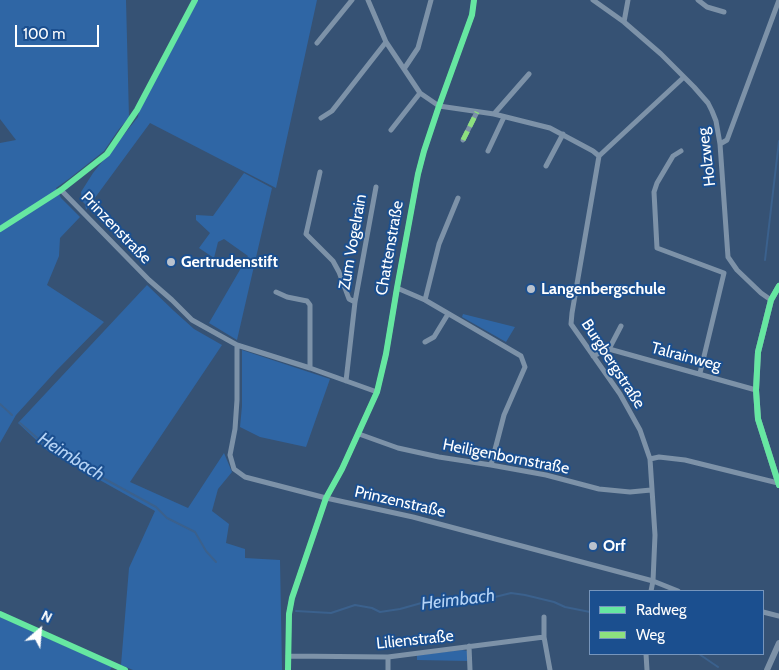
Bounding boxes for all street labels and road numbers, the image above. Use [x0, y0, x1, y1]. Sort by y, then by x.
street label: Holzweg [694, 127, 720, 187]
street label: Prinzenstraße [77, 188, 155, 268]
street label: Zum Vogelrain [335, 193, 371, 291]
street label: Chattenstraße [372, 199, 408, 297]
street label: Burgbergstraße [577, 316, 649, 412]
street label: Talrainweg [649, 338, 723, 376]
street label: Heiligenbornstraße [441, 435, 571, 479]
street label: Prinzenstraße [353, 482, 447, 522]
street label: Lilienstraße [375, 626, 455, 654]

